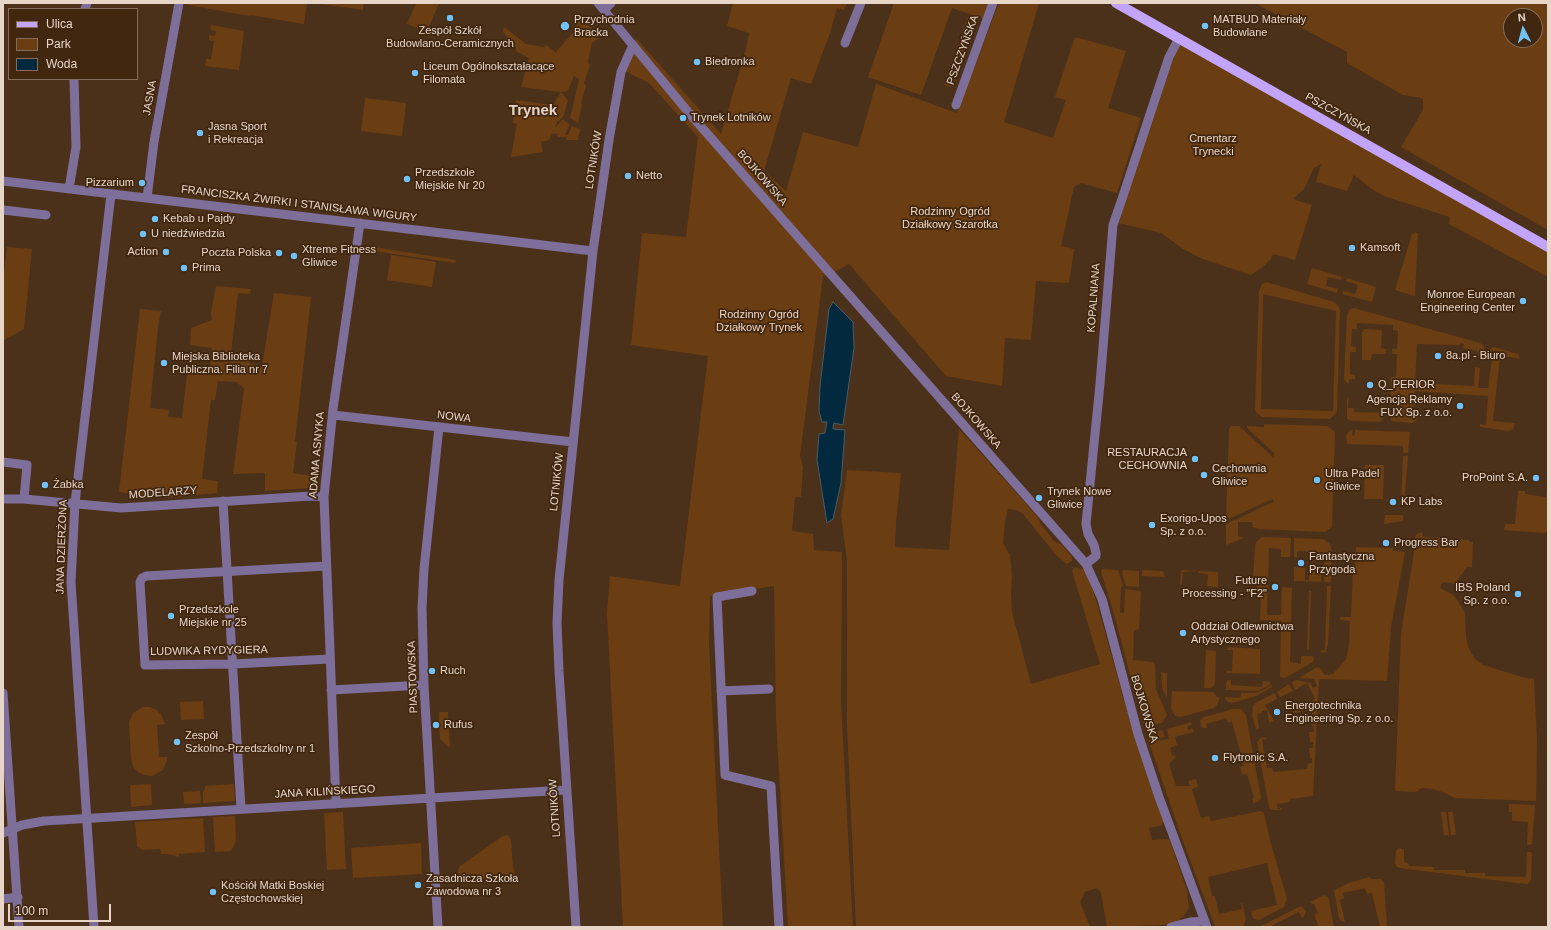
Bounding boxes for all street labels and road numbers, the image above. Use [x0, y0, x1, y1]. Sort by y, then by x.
street label: PSZCZYŃSKA [944, 13, 982, 87]
street label: JASNA [140, 79, 160, 117]
street label: PSZCZYŃSKA [1303, 90, 1373, 138]
street label: LOTNIKÓW [583, 130, 605, 190]
street label: BOJKOWSKA [734, 147, 790, 209]
street label: FRANCISZKA ŻWIRKI I STANISŁAWA WIGURY [180, 183, 418, 225]
street label: KOPALNIANA [1085, 263, 1103, 333]
street label: BOJKOWSKA [948, 390, 1004, 452]
street label: NOWA [436, 408, 472, 426]
street label: ADAMA ASNYKA [307, 411, 327, 499]
street label: LOTNIKÓW [547, 452, 567, 512]
street label: MODELARZY [128, 484, 198, 502]
street label: JANA DZIERŻONA [54, 499, 70, 595]
street label: PIASTOWSKA [405, 641, 421, 713]
street label: LUDWIKA RYDYGIERA [150, 643, 268, 659]
street label: BOJKOWSKA [1128, 674, 1160, 744]
street label: LOTNIKÓW [546, 778, 564, 838]
street label: JANA KILIŃSKIEGO [274, 783, 376, 801]

